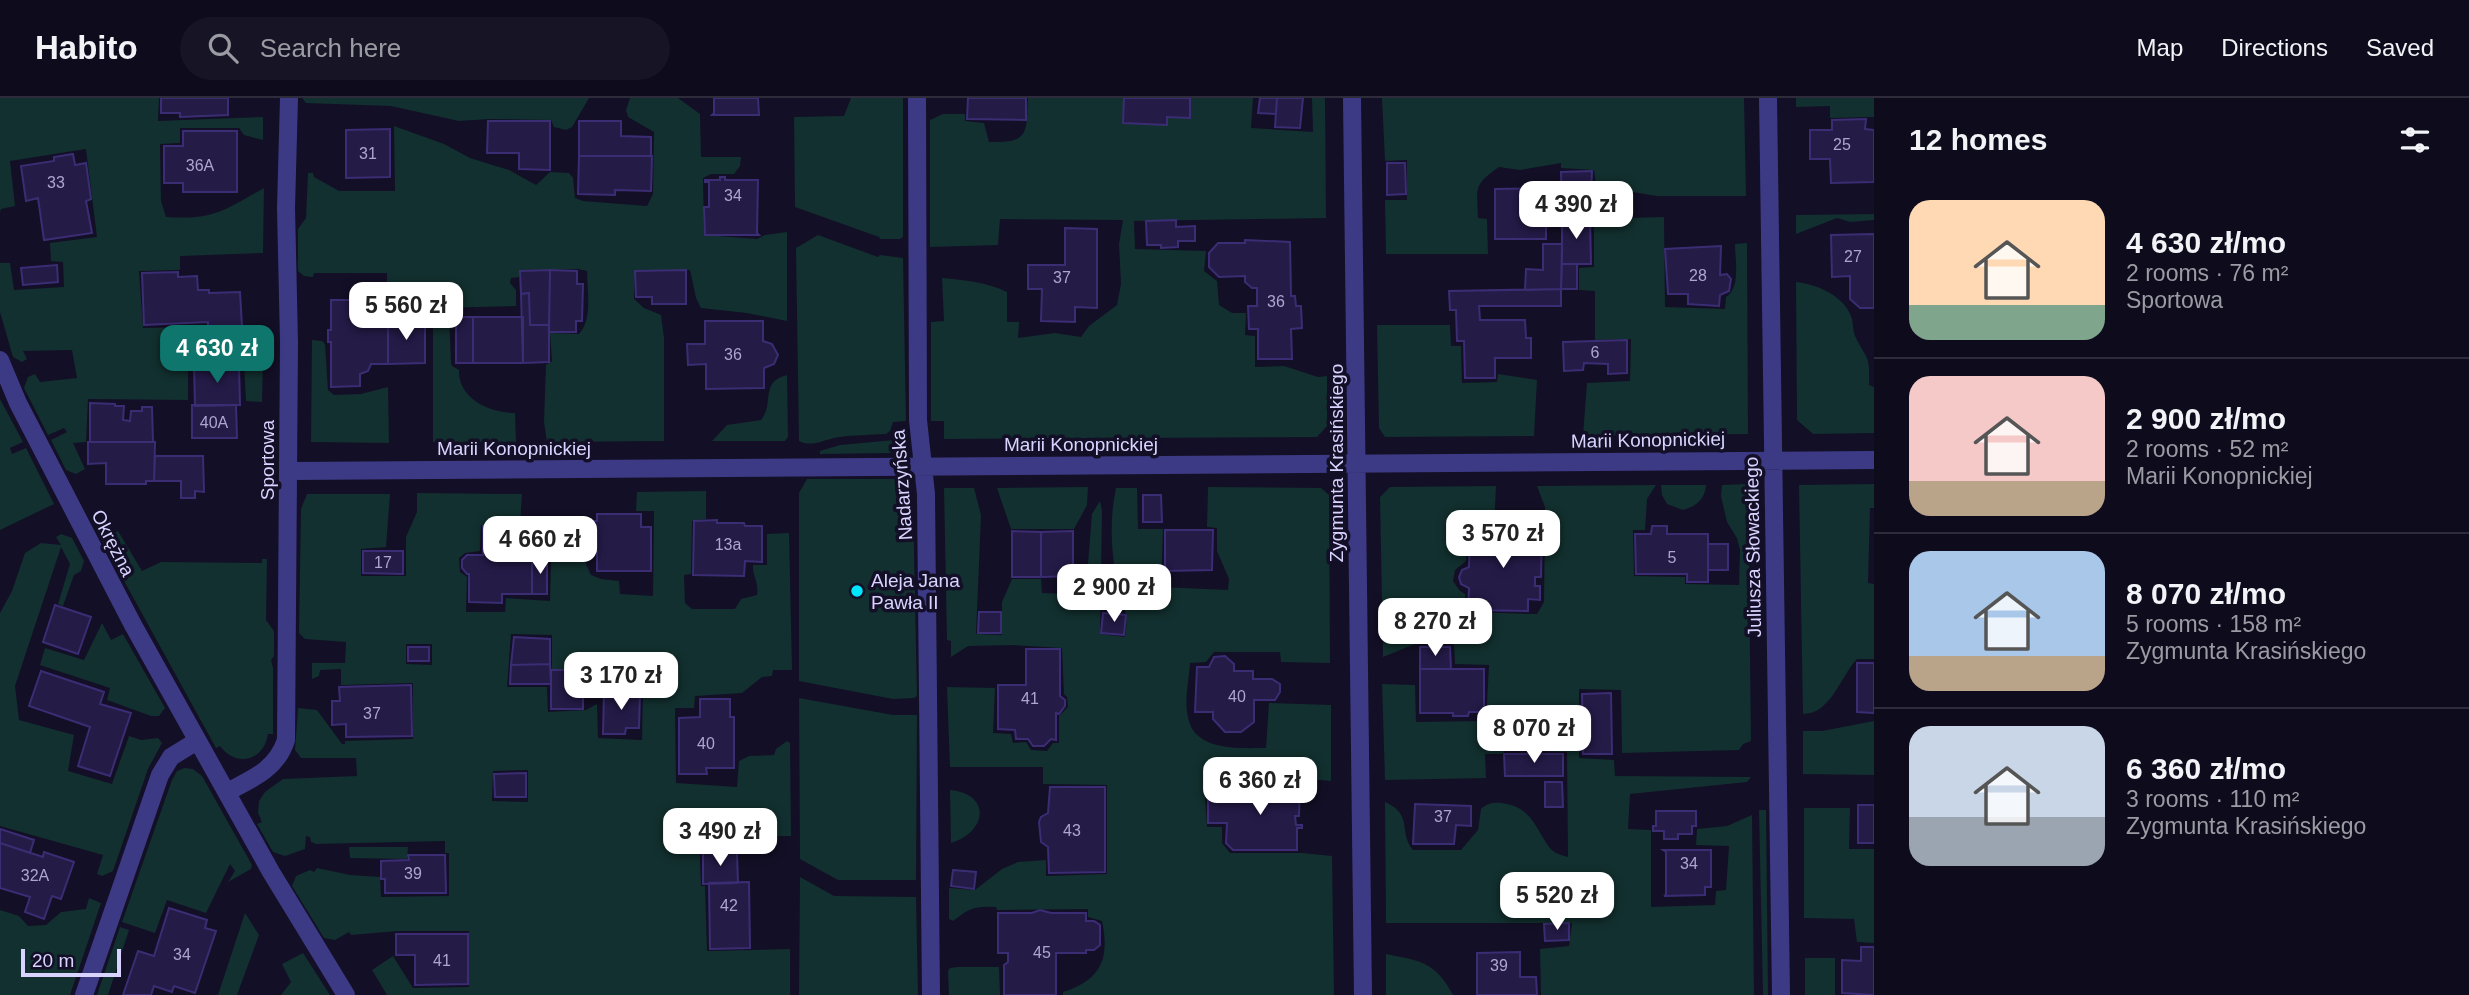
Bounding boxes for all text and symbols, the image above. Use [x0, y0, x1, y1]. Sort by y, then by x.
search box [180, 17, 670, 80]
text: Habito [35, 29, 138, 66]
icon: search [204, 29, 242, 67]
text: Search here [260, 33, 401, 63]
text: Map [2137, 34, 2183, 61]
text: Directions [2221, 34, 2328, 61]
text: Saved [2366, 34, 2434, 61]
icon: filters [2396, 121, 2434, 159]
text: 12 homes [1909, 123, 2047, 156]
house number: 25 [1833, 136, 1851, 153]
house number: 31 [359, 145, 377, 162]
house number: 36A [186, 157, 215, 174]
house number: 33 [47, 174, 65, 191]
pin: 4 390 zł [1504, 181, 1648, 241]
house number: 34 [724, 187, 742, 204]
text: 4 390 zł [1535, 191, 1617, 217]
text: 4 630 zł/mo [2126, 226, 2286, 259]
icon: home [1965, 228, 2049, 312]
house number: 27 [1844, 248, 1862, 265]
text: 2 rooms · 76 m² [2126, 260, 2288, 286]
house number: 28 [1689, 267, 1707, 284]
house number: 37 [1053, 269, 1071, 286]
pin: 5 560 zł [334, 282, 478, 342]
text: Sportowa [2126, 287, 2223, 313]
text: 5 560 zł [365, 292, 447, 318]
house number: 36 [1267, 293, 1285, 310]
pin: 4 630 zł [145, 326, 289, 385]
text: 4 630 zł [176, 335, 258, 361]
house number: 6 [1591, 344, 1600, 361]
house number: 36 [724, 346, 742, 363]
street label: Zygmunta Krasińskiego [1326, 364, 1347, 562]
text: 2 900 zł/mo [2126, 402, 2286, 435]
icon: home [1965, 404, 2049, 488]
house number: 40A [200, 414, 229, 431]
street label: Sportowa [257, 419, 278, 500]
street label: Marii Konopnickiej [1571, 428, 1725, 452]
street label: Nadarzyńska [888, 429, 916, 541]
street label: Marii Konopnickiej [1004, 434, 1158, 455]
text: 2 rooms · 52 m² [2126, 436, 2288, 462]
street label: Marii Konopnickiej [437, 438, 591, 459]
street label: Juliusza Słowackiego [1741, 457, 1765, 637]
text: Marii Konopnickiej [2126, 463, 2313, 489]
street label: Okrężna [87, 506, 139, 580]
pin: 3 570 zł [1431, 510, 1575, 570]
pin: 4 660 zł [468, 517, 612, 576]
text: 3 570 zł [1462, 520, 1544, 546]
text: 4 660 zł [499, 526, 581, 552]
house number: 13a [715, 536, 741, 553]
house number: 5 [1668, 549, 1677, 566]
house number: 17 [374, 554, 392, 571]
pin: 2 900 zł [1042, 564, 1186, 624]
place label: Aleja Jana Pawła II [871, 570, 960, 613]
text: 2 900 zł [1073, 574, 1155, 600]
text: 8 070 zł/mo [2126, 577, 2286, 610]
icon: home [1965, 579, 2049, 663]
marker: Aleja Jana Pawła II [849, 583, 865, 599]
pin: 8 270 zł [1363, 598, 1507, 658]
text: 8 270 zł [1394, 608, 1476, 634]
text: 5 rooms · 158 m² [2126, 611, 2301, 637]
text: Zygmunta Krasińskiego [2126, 638, 2366, 664]
pin: 3 170 zł [549, 652, 693, 712]
text: 3 170 zł [580, 662, 662, 688]
house number: 40 [1228, 688, 1246, 705]
house number: 41 [1021, 690, 1039, 707]
house number: 37 [363, 705, 381, 722]
pin: 8 070 zł [1462, 706, 1606, 765]
text: 8 070 zł [1493, 715, 1575, 741]
house number: 40 [697, 735, 715, 752]
text: 6 360 zł/mo [2126, 752, 2286, 785]
icon: home [1965, 754, 2049, 838]
pin: 6 360 zł [1188, 758, 1332, 817]
text: 6 360 zł [1219, 767, 1301, 793]
text: 3 rooms · 110 m² [2126, 786, 2299, 812]
pin: 3 490 zł [648, 808, 792, 868]
house number: 37 [1434, 808, 1452, 825]
text: Zygmunta Krasińskiego [2126, 813, 2366, 839]
text: 3 490 zł [679, 818, 761, 844]
house number: 43 [1063, 822, 1081, 839]
house number: 34 [1680, 855, 1698, 872]
house number: 39 [404, 865, 422, 882]
house number: 32A [21, 867, 50, 884]
pin: 5 520 zł [1485, 872, 1629, 932]
text: 5 520 zł [1516, 882, 1598, 908]
house number: 42 [720, 897, 738, 914]
house number: 45 [1033, 944, 1051, 961]
scale bar [21, 946, 121, 978]
house number: 34 [173, 946, 191, 963]
text: 20 m [32, 950, 74, 971]
house number: 41 [433, 952, 451, 969]
house number: 39 [1490, 957, 1508, 974]

